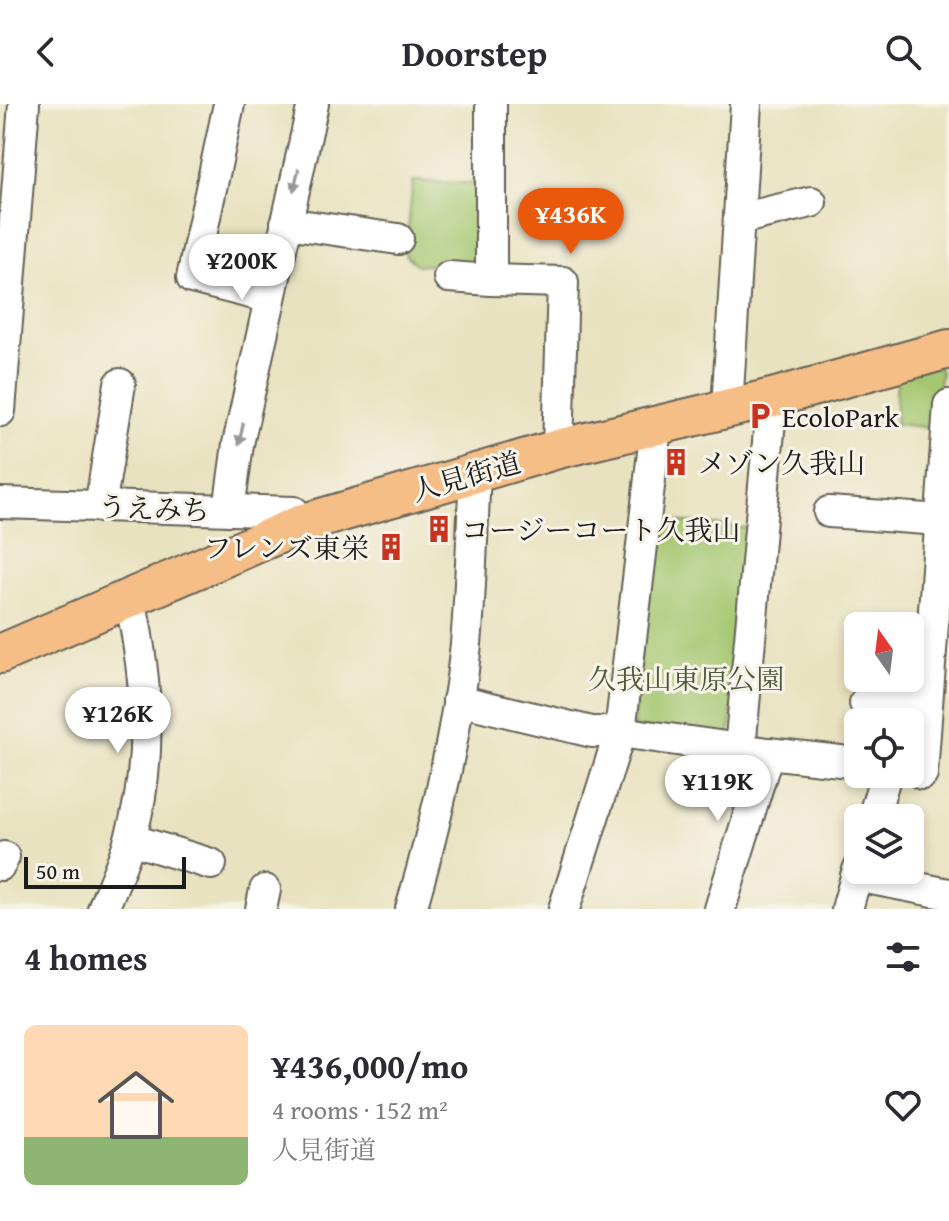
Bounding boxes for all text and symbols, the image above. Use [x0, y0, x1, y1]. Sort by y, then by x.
text: Doorstep [402, 26, 547, 79]
icon: back [24, 30, 68, 74]
icon: search [881, 30, 925, 74]
one-way arrow [289, 168, 302, 193]
pin: ¥436K [515, 188, 627, 256]
text: ¥436K [536, 194, 606, 233]
pin: ¥200K [186, 234, 298, 302]
text: ¥200K [207, 240, 277, 279]
place label: EcoloPark [782, 396, 900, 437]
parking icon: EcoloPark [745, 401, 775, 431]
one-way arrow [234, 422, 247, 447]
street label: 人見街道 [407, 441, 525, 511]
place label: メゾン久我山 [698, 442, 865, 483]
building icon: メゾン久我山 [661, 447, 691, 477]
street label: うえみち [97, 486, 211, 530]
place label: コージーコート久我山 [461, 509, 740, 550]
building icon: コージーコート久我山 [424, 514, 454, 544]
place label: フレンズ東栄 [204, 527, 369, 568]
building icon: フレンズ東栄 [376, 532, 406, 562]
north arrow [844, 612, 924, 692]
map controls [844, 612, 924, 884]
park label: 久我山東原公園 [588, 658, 784, 699]
pin: ¥126K [62, 687, 174, 755]
text: ¥126K [83, 693, 153, 732]
button: locate [844, 708, 924, 788]
pin: ¥119K [662, 755, 774, 823]
text: ¥119K [683, 761, 753, 800]
button: layers [844, 804, 924, 884]
scale bar [24, 853, 186, 889]
text: 50 m [36, 855, 80, 887]
text: 4 homes [24, 933, 148, 982]
icon: filters [881, 935, 925, 979]
text: ¥436,000/mo [272, 1041, 468, 1090]
icon: home [88, 1057, 184, 1153]
icon: heart [881, 1083, 925, 1127]
text: 4 rooms · 152 m² [272, 1090, 448, 1129]
text: 人見街道 [272, 1130, 376, 1169]

